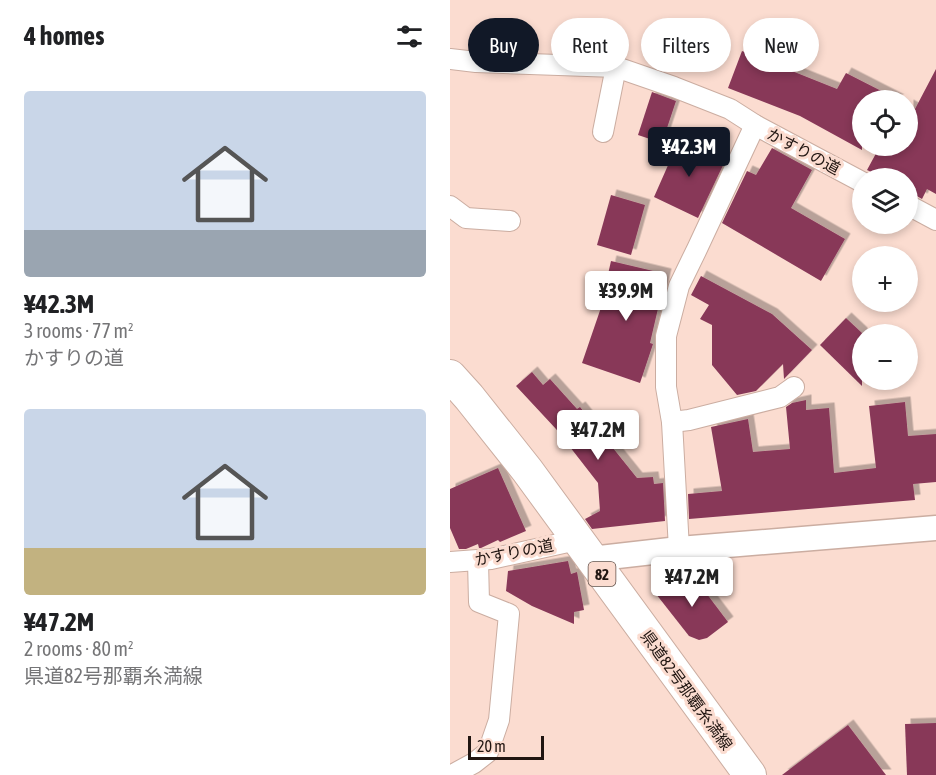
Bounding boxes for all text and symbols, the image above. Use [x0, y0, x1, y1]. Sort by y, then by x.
chip: Buy [468, 18, 539, 72]
chip: Rent [551, 18, 629, 72]
chip: Filters [641, 18, 731, 72]
chip: New [743, 18, 819, 72]
icon: filters [393, 20, 426, 53]
text: 4 homes [24, 21, 104, 51]
map controls [852, 90, 918, 390]
button: locate [852, 90, 918, 156]
street label: かすりの道 [764, 124, 844, 178]
pin: ¥42.3M [640, 127, 738, 178]
icon: home [171, 130, 279, 238]
text: ¥42.3M [662, 135, 716, 158]
button: layers [852, 168, 918, 234]
button: + [852, 246, 918, 312]
pin: ¥39.9M [577, 271, 675, 322]
text: ¥39.9M [599, 279, 653, 302]
text: ¥42.3M [24, 289, 94, 319]
text: 3 rooms · 77 m² [24, 319, 134, 342]
button: − [852, 324, 918, 390]
text: かすりの道 [24, 346, 124, 369]
pin: ¥47.2M [549, 410, 647, 461]
text: ¥47.2M [571, 418, 625, 441]
icon: home [171, 448, 279, 556]
street label: かすりの道 [473, 536, 555, 568]
pin: ¥47.2M [643, 557, 741, 608]
road number: 82 [588, 562, 616, 586]
text: ¥47.2M [665, 565, 719, 588]
text: ¥47.2M [24, 607, 94, 637]
street label: 県道82号那覇糸満線 [638, 627, 736, 753]
text: 2 rooms · 80 m² [24, 637, 134, 660]
text: 県道82号那覇糸満線 [24, 664, 203, 687]
scale bar [468, 733, 544, 760]
text: 20 m [477, 737, 506, 755]

